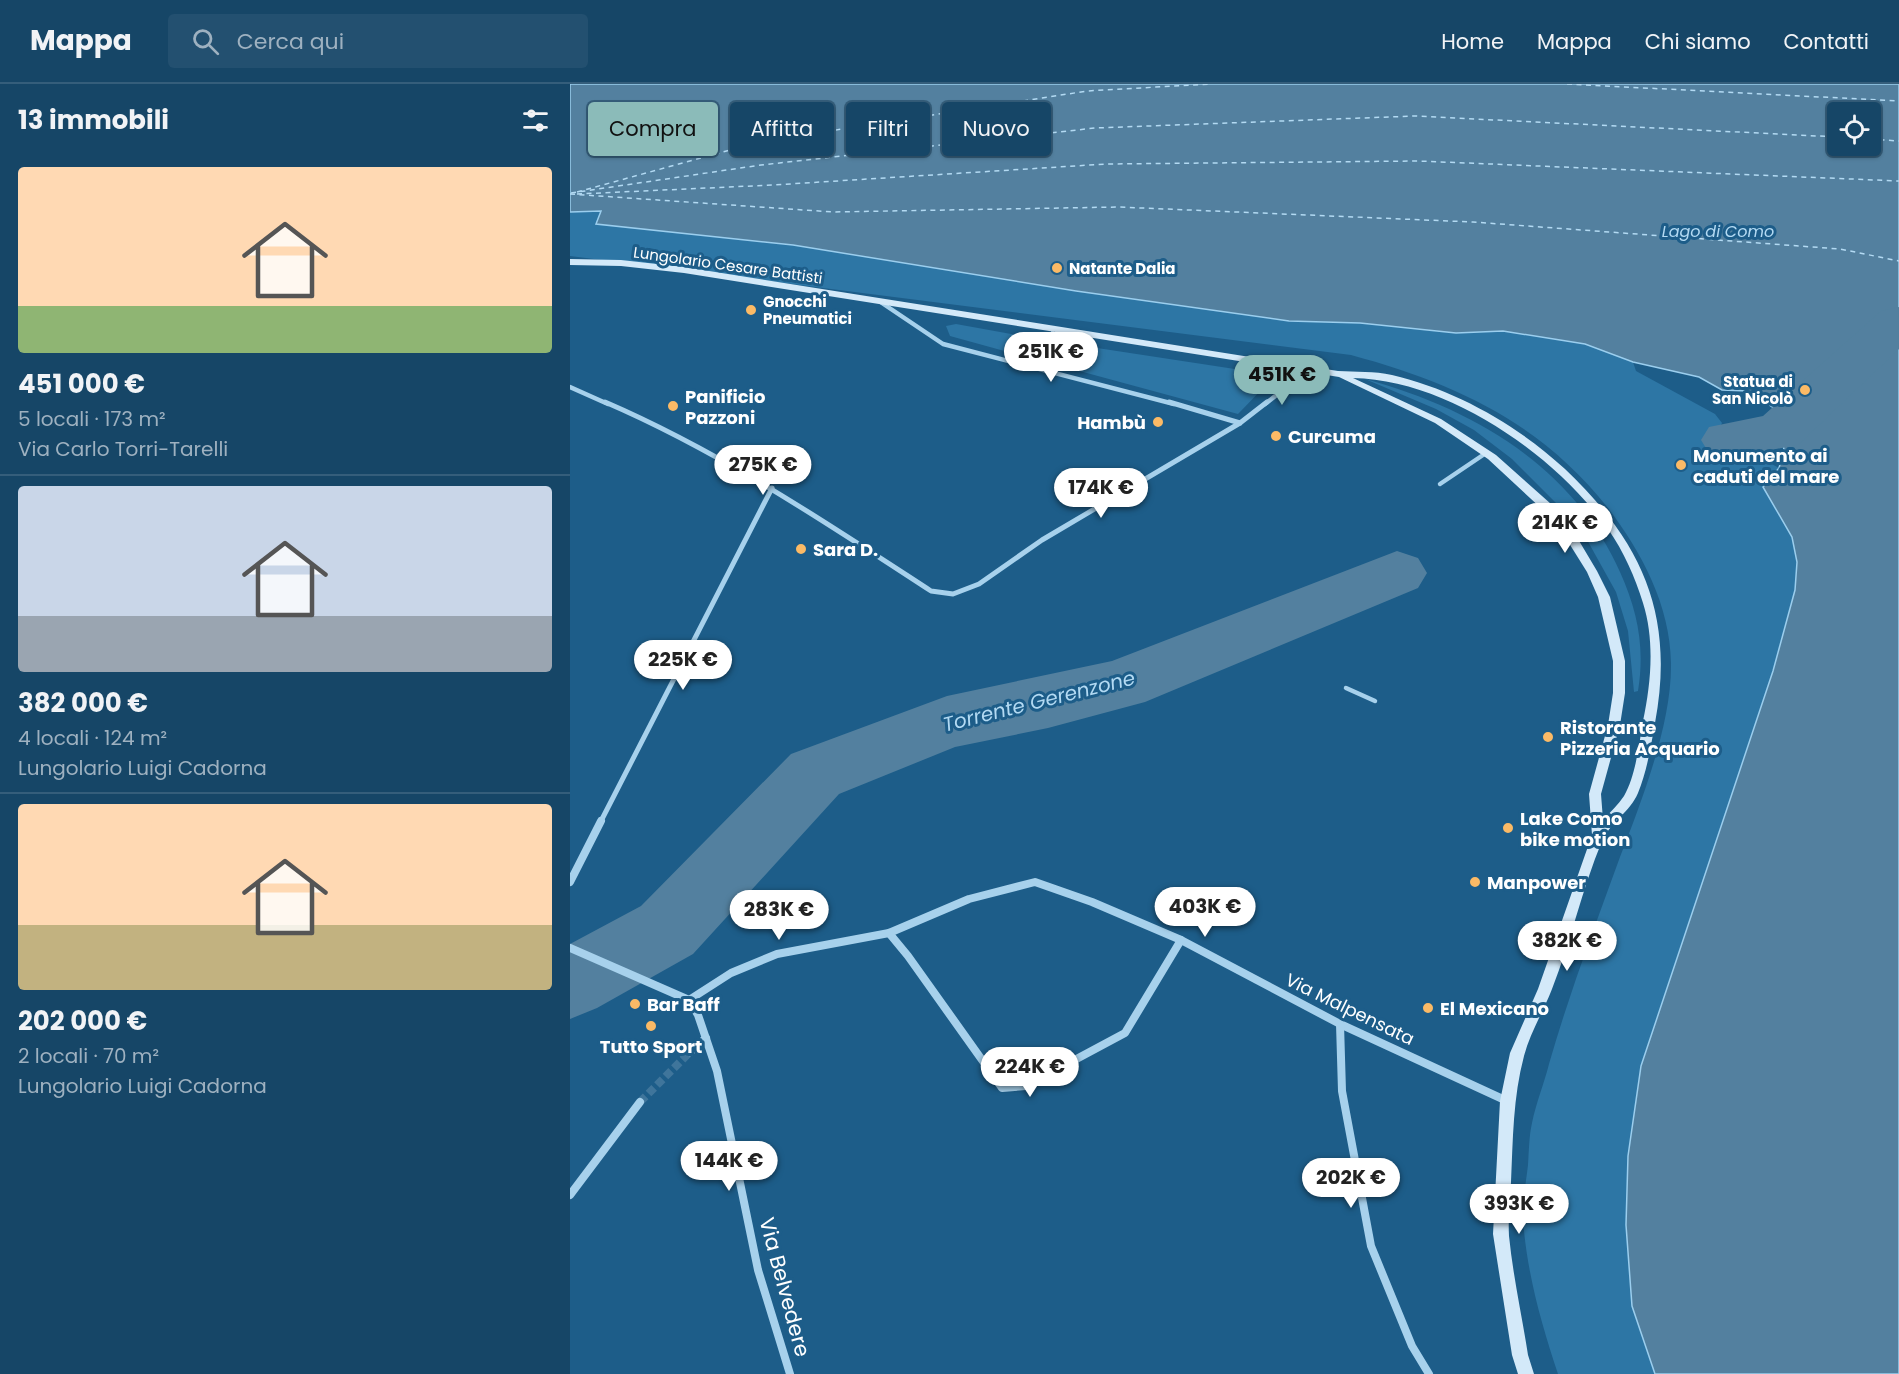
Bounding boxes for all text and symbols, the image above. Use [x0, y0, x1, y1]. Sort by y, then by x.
search box [168, 14, 588, 68]
text: Mappa [30, 21, 132, 60]
icon: search [189, 25, 222, 58]
text: Cerca qui [237, 26, 344, 57]
text: Home [1441, 27, 1504, 56]
text: Mappa [1537, 27, 1612, 56]
text: Chi siamo [1645, 27, 1751, 56]
text: Contatti [1784, 27, 1869, 56]
text: 13 immobili [18, 102, 169, 138]
chip: Compra [588, 102, 718, 156]
chip: Affitta [730, 102, 834, 156]
chip: Filtri [846, 102, 930, 156]
chip: Nuovo [942, 102, 1051, 156]
map controls [1827, 102, 1881, 156]
button: locate [1827, 102, 1881, 156]
icon: filters [519, 104, 552, 137]
icon: home [231, 206, 339, 314]
water label: Lago di Como [1662, 220, 1774, 243]
street label: Lungolario Cesare Battisti [632, 241, 824, 289]
place label: Natante Dalia [1069, 258, 1176, 279]
marker: Natante Dalia [1050, 261, 1064, 275]
place label: Gnocchi Pneumatici [763, 291, 852, 329]
marker: Gnocchi Pneumatici [744, 303, 758, 317]
pin: 251K € [1002, 332, 1100, 383]
text: 251K € [1018, 337, 1084, 365]
pin: 451K € [1233, 355, 1331, 406]
text: 451K € [1248, 360, 1316, 388]
text: 451 000 € [18, 366, 145, 402]
place label: Statua di San Nicolò [1712, 371, 1793, 409]
marker: Statua di San Nicolò [1798, 383, 1812, 397]
place label: Panificio Pazzoni [685, 384, 765, 430]
marker: Panificio Pazzoni [666, 399, 680, 413]
text: 5 locali · 173 m² [18, 405, 166, 433]
place label: Hambù [1077, 410, 1146, 435]
marker: Hambù [1151, 415, 1165, 429]
place label: Curcuma [1288, 424, 1376, 449]
marker: Curcuma [1269, 429, 1283, 443]
text: Via Carlo Torri-Tarelli [18, 435, 228, 463]
place label: Monumento ai caduti del mare [1693, 443, 1839, 489]
pin: 275K € [714, 445, 812, 496]
text: 275K € [728, 450, 798, 478]
marker: Monumento ai caduti del mare [1674, 458, 1688, 472]
pin: 174K € [1052, 468, 1150, 519]
text: 174K € [1068, 473, 1134, 501]
pin: 214K € [1516, 503, 1614, 554]
text: 214K € [1532, 508, 1598, 536]
icon: home [231, 525, 339, 633]
place label: Sara D. [813, 537, 878, 562]
marker: Sara D. [794, 542, 808, 556]
pin: 225K € [634, 640, 732, 691]
text: 225K € [648, 645, 718, 673]
water label: Torrente Gerenzone [940, 664, 1138, 738]
text: 382 000 € [18, 685, 148, 721]
place label: Ristorante Pizzeria Acquario [1560, 715, 1720, 761]
text: 4 locali · 124 m² [18, 724, 167, 752]
marker: Ristorante Pizzeria Acquario [1541, 730, 1555, 744]
text: Lungolario Luigi Cadorna [18, 754, 267, 782]
place label: Lake Como bike motion [1520, 806, 1630, 852]
marker: Lake Como bike motion [1501, 821, 1515, 835]
icon: home [231, 843, 339, 951]
place label: Manpower [1487, 870, 1586, 895]
marker: Manpower [1468, 875, 1482, 889]
pin: 403K € [1156, 887, 1254, 938]
pin: 283K € [730, 890, 828, 941]
text: 403K € [1169, 892, 1241, 920]
text: 283K € [744, 895, 814, 923]
pin: 382K € [1518, 921, 1616, 972]
text: 382K € [1532, 926, 1602, 954]
street label: Via Malpensata [1281, 967, 1419, 1051]
place label: Bar Baff [647, 992, 720, 1017]
place label: El Mexicano [1440, 996, 1549, 1021]
marker: Bar Baff [628, 997, 642, 1011]
marker: El Mexicano [1421, 1001, 1435, 1015]
text: 202 000 € [18, 1003, 147, 1039]
marker: Tutto Sport [644, 1019, 658, 1033]
place label: Tutto Sport [600, 1034, 702, 1059]
text: 2 locali · 70 m² [18, 1042, 159, 1070]
pin: 224K € [981, 1047, 1079, 1098]
text: 224K € [995, 1052, 1065, 1080]
text: Lungolario Luigi Cadorna [18, 1072, 267, 1100]
pin: 144K € [680, 1141, 778, 1192]
text: 144K € [695, 1146, 763, 1174]
pin: 202K € [1302, 1158, 1400, 1209]
text: 202K € [1316, 1163, 1386, 1191]
pin: 393K € [1470, 1184, 1568, 1235]
text: 393K € [1484, 1189, 1554, 1217]
street label: Via Belvedere [752, 1214, 818, 1360]

